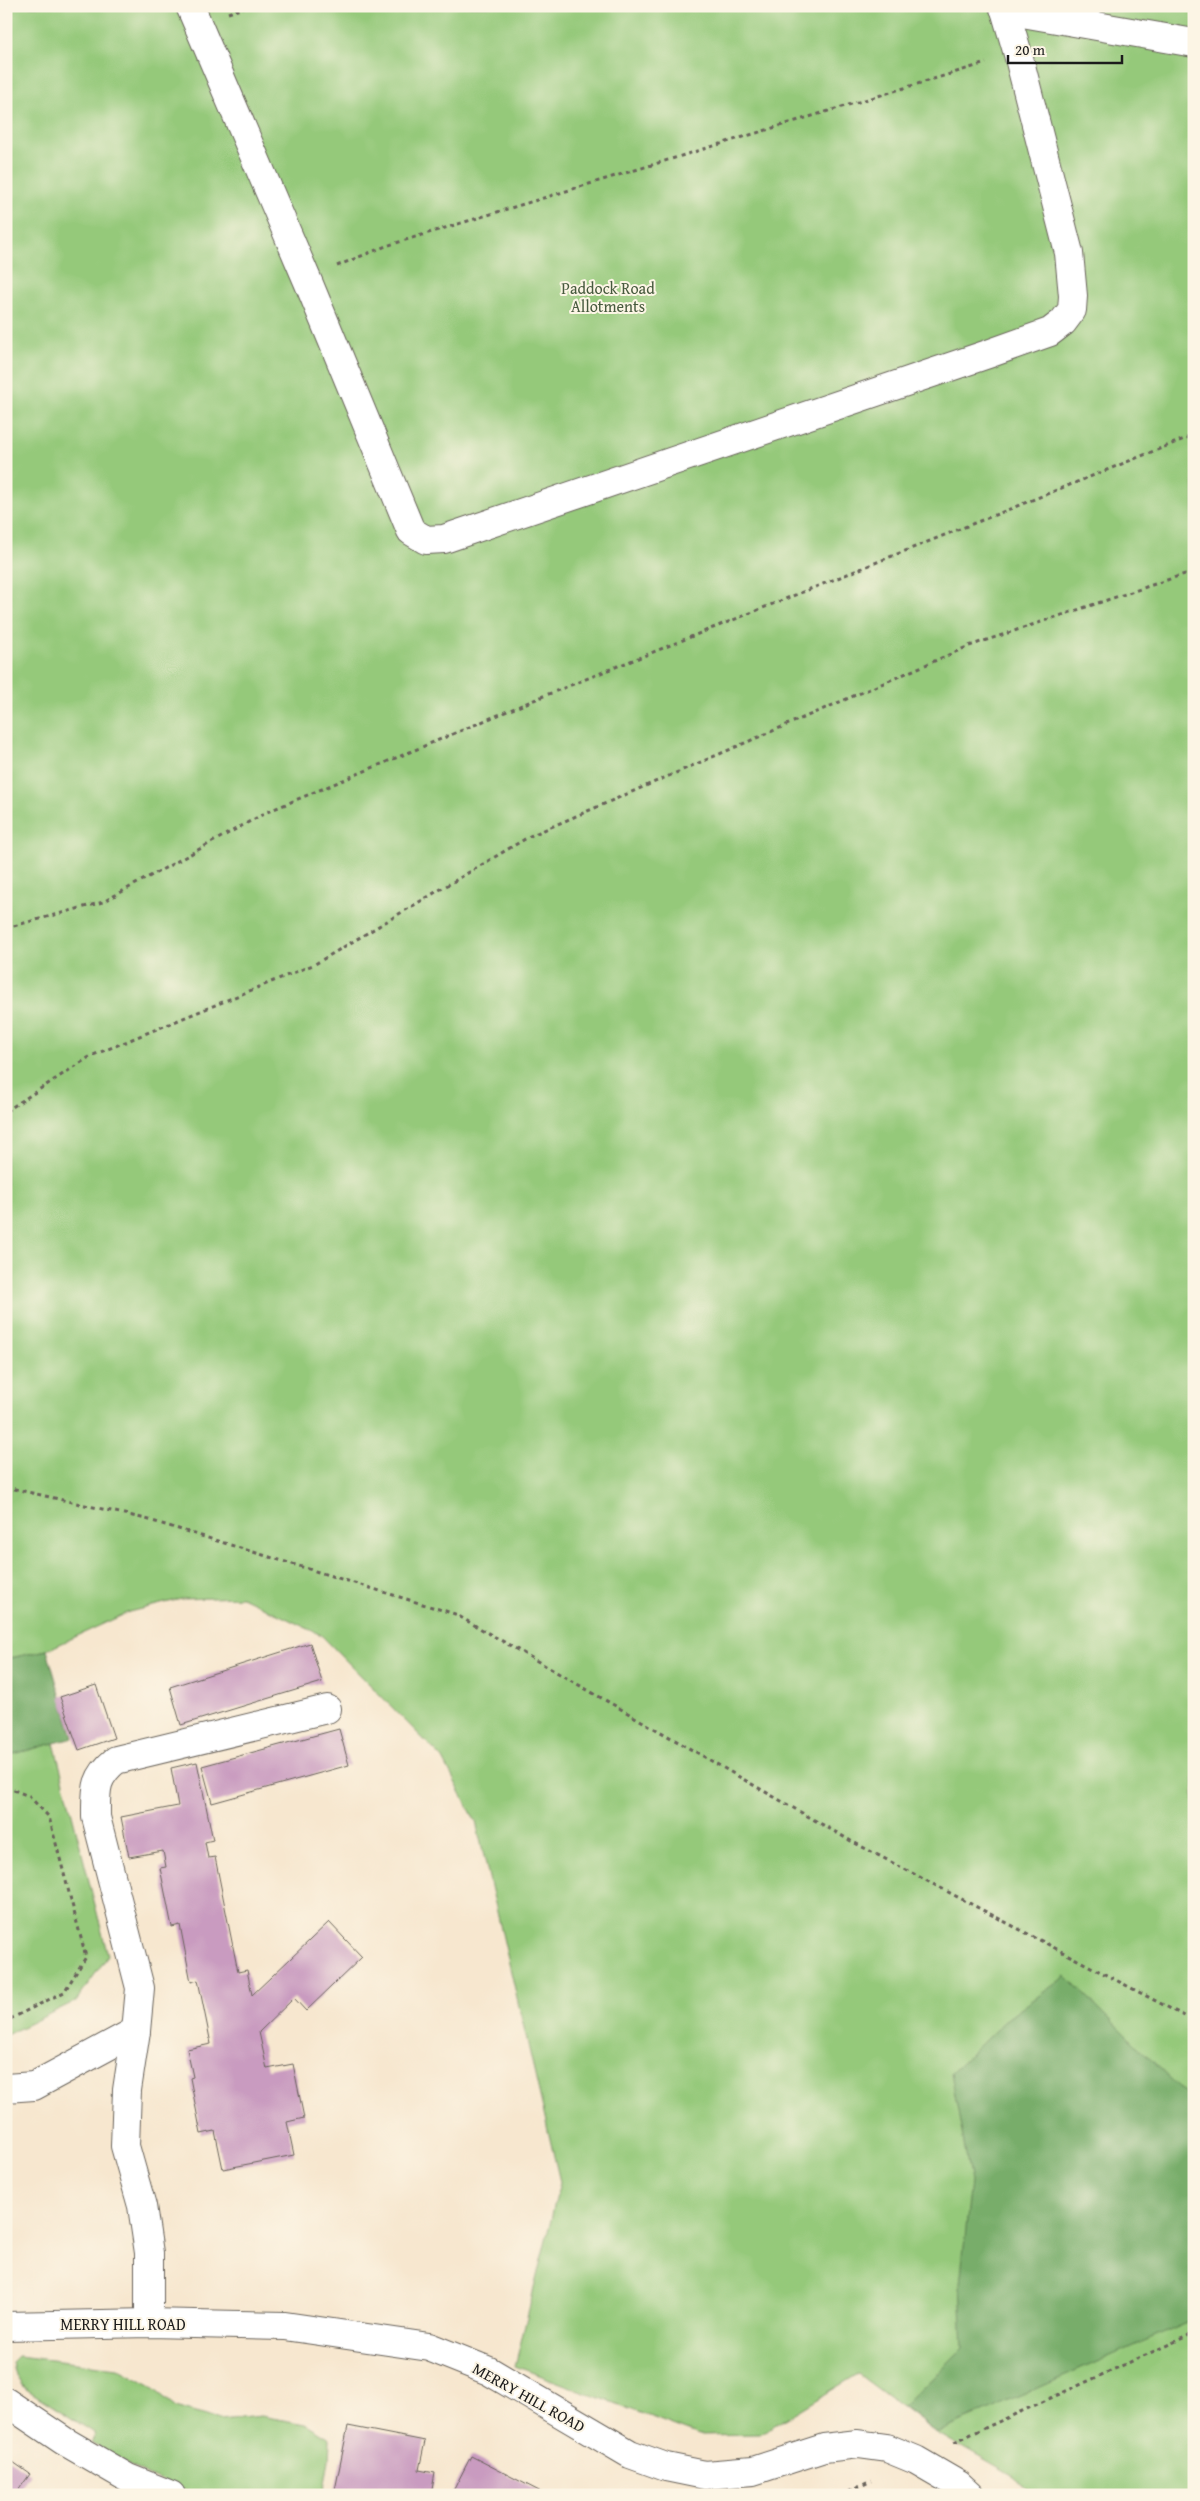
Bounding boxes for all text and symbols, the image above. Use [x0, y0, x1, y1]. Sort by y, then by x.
scale bar [1008, 32, 1121, 64]
text: 20 m [1015, 39, 1046, 60]
park label: Paddock Road Allotments [561, 276, 655, 318]
street label: MERRY HILL ROAD [60, 2312, 186, 2336]
street label: MERRY HILL ROAD [468, 2356, 590, 2438]

